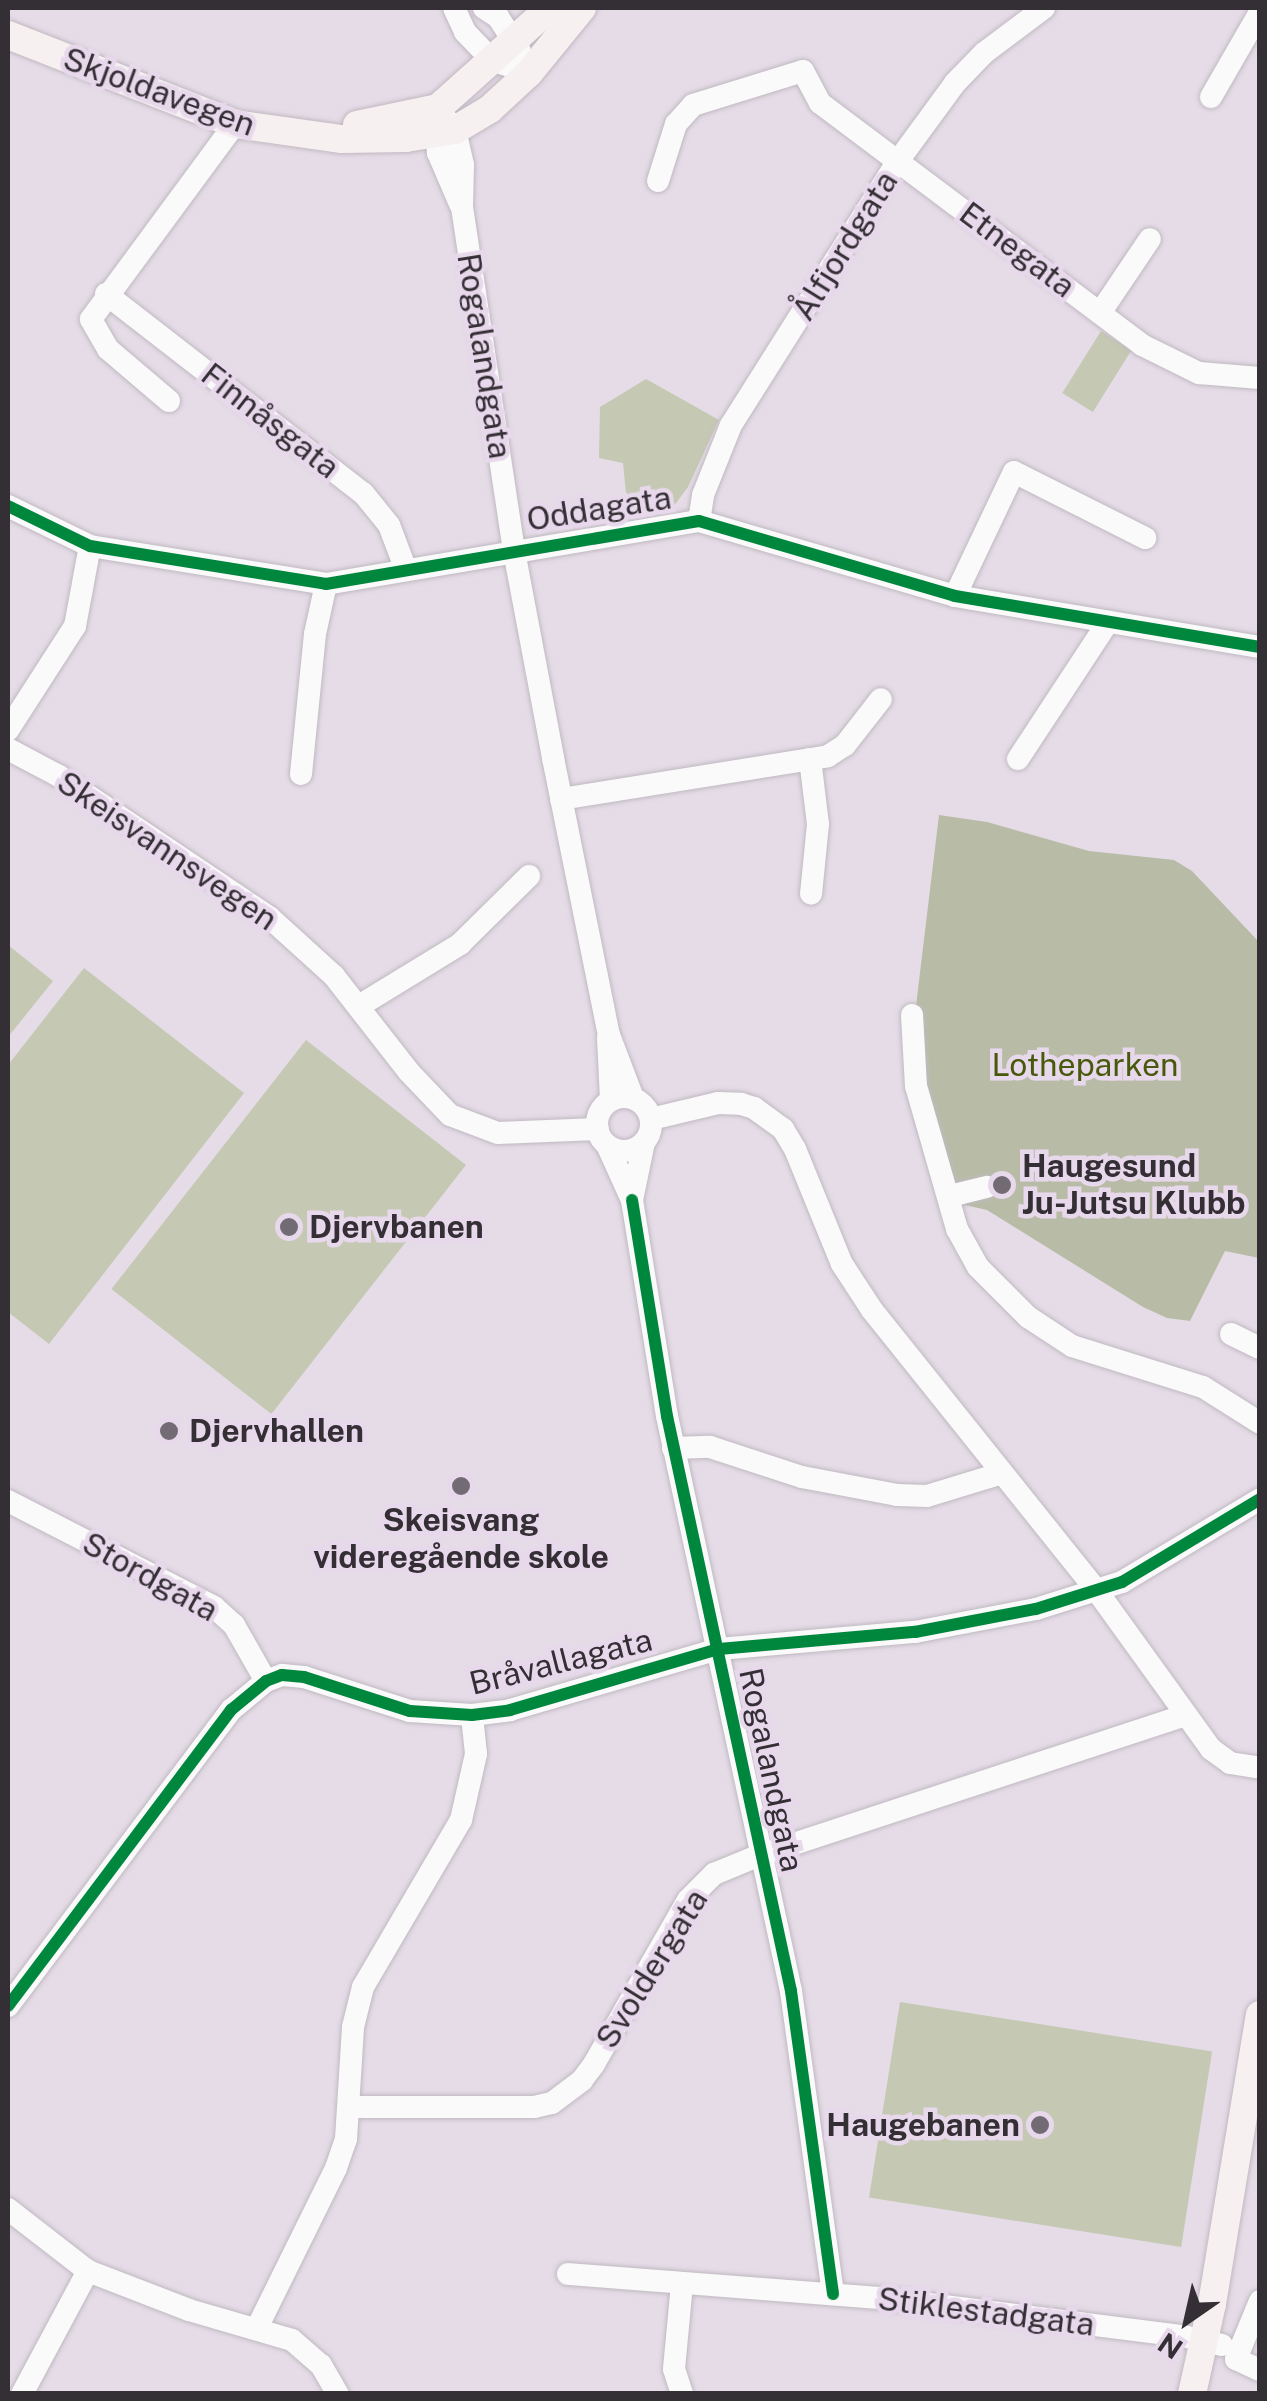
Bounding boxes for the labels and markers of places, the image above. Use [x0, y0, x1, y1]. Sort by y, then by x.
place label: Haugesund Ju-Jutsu Klubb [1022, 1148, 1246, 1223]
marker: Haugesund Ju-Jutsu Klubb [991, 1174, 1013, 1196]
place label: Djervbanen [309, 1208, 484, 1246]
marker: Djervbanen [278, 1216, 300, 1238]
place label: Djervhallen [189, 1412, 364, 1450]
marker: Djervhallen [158, 1420, 180, 1442]
marker: Skeisvang videregående skole [450, 1475, 472, 1497]
place label: Skeisvang videregående skole [313, 1502, 609, 1577]
place label: Haugebanen [826, 2106, 1020, 2144]
marker: Haugebanen [1029, 2114, 1051, 2136]

